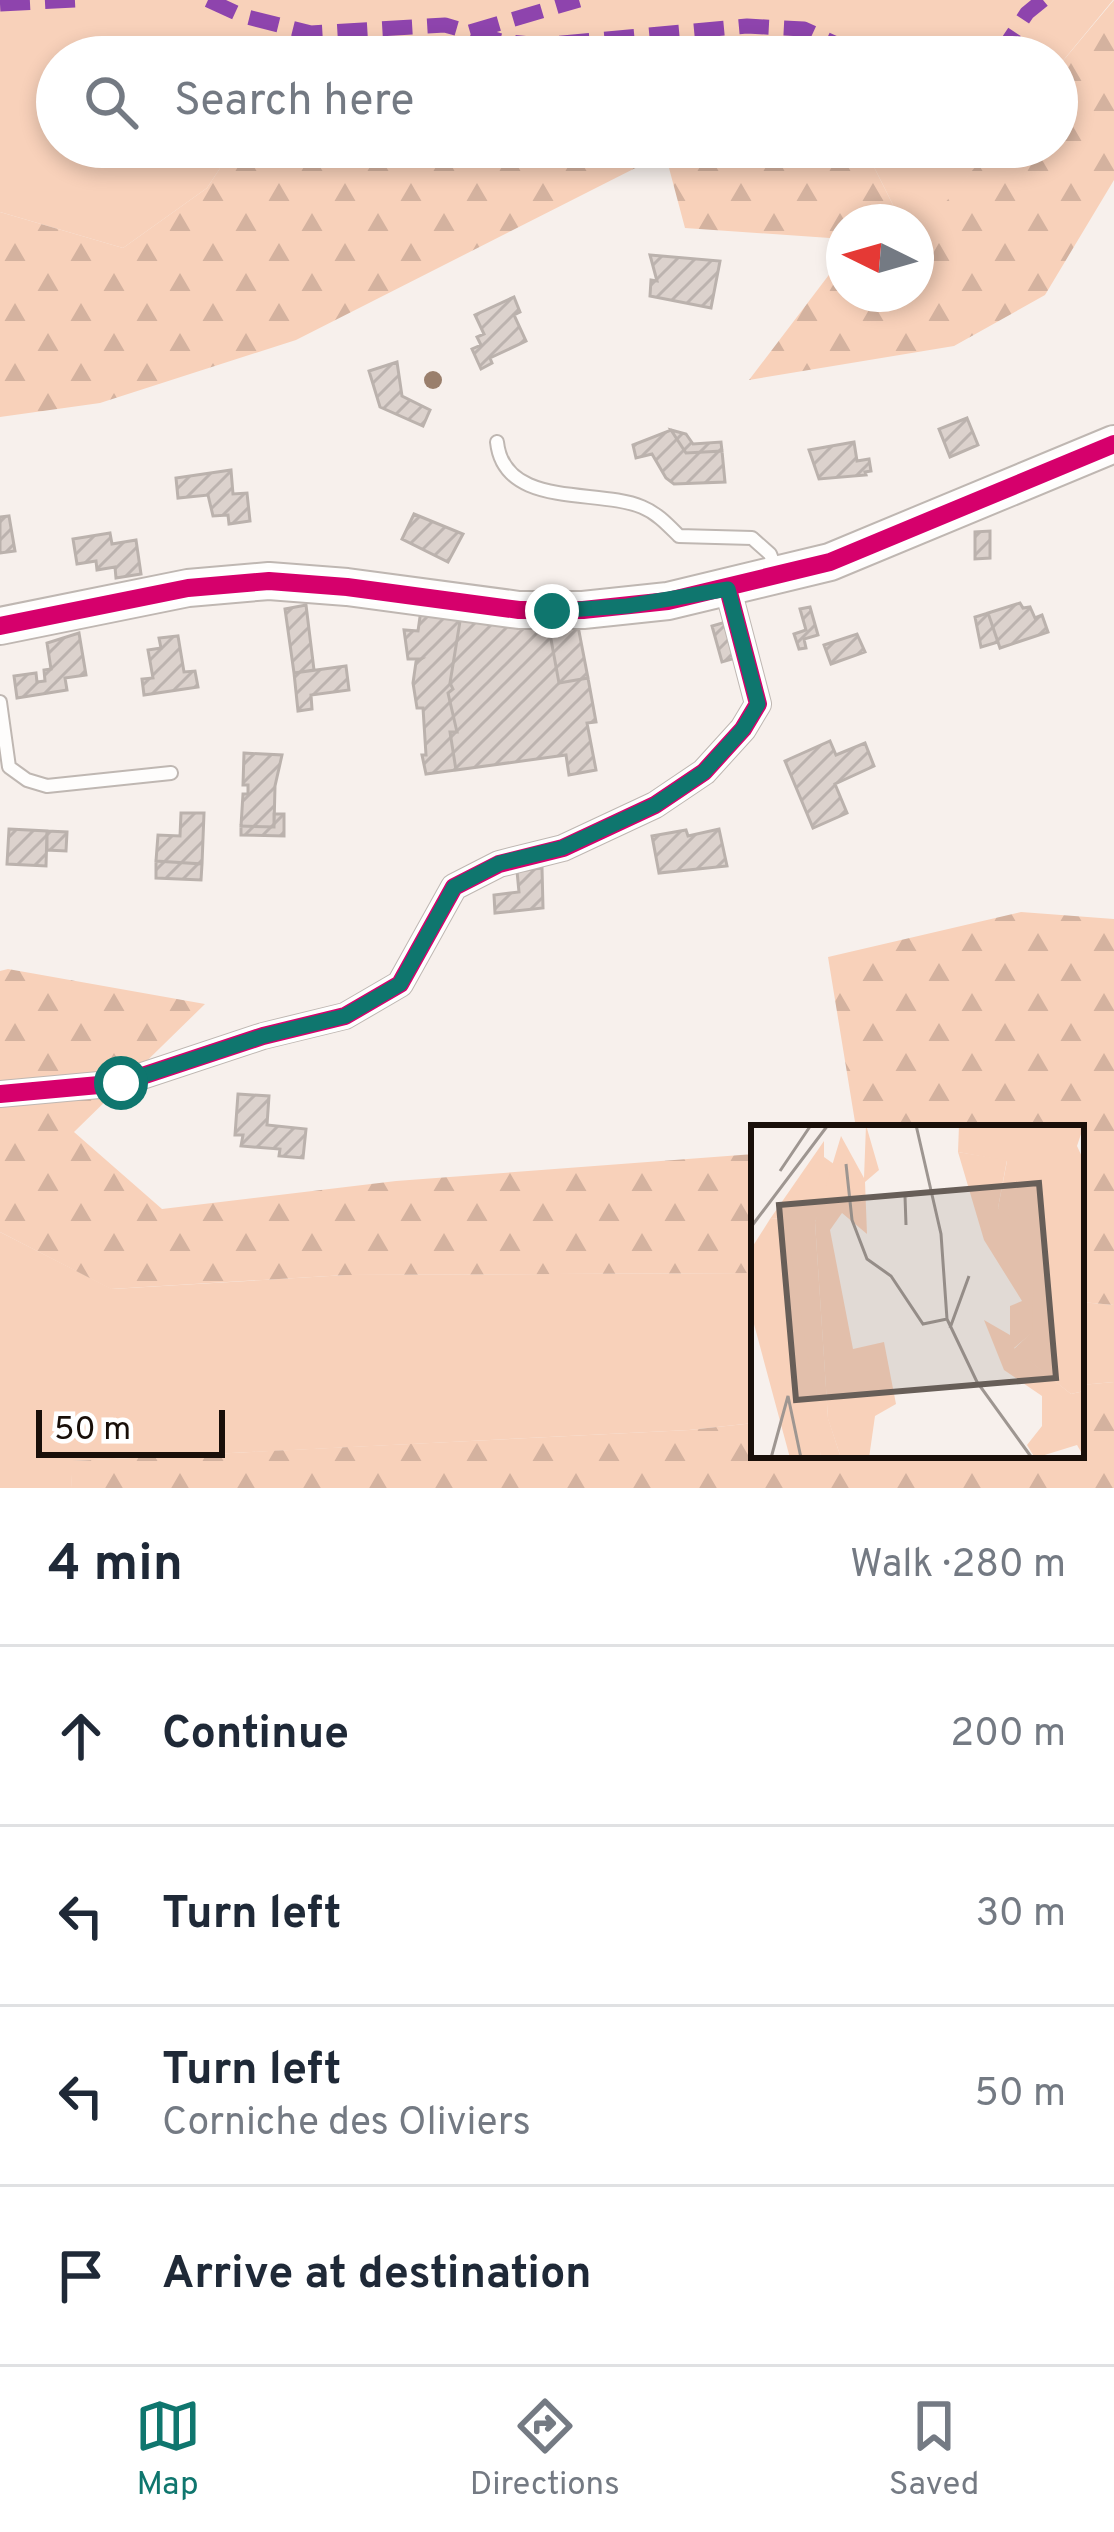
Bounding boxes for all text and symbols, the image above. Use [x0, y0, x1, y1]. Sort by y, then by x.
search box [36, 36, 1078, 168]
icon: search [78, 69, 144, 135]
text: Search here [174, 74, 414, 131]
north arrow [826, 204, 934, 312]
route end [525, 584, 579, 638]
route start [94, 1056, 148, 1110]
inset map [751, 1125, 1084, 1458]
scale bar [36, 1404, 225, 1457]
text: 50 m [54, 1410, 131, 1452]
text: 4 min [48, 1534, 183, 1599]
text: Walk · 280 m [850, 1542, 1066, 1591]
icon: ahead [48, 1703, 114, 1769]
text: Continue [162, 1707, 349, 1764]
text: 200 m [950, 1711, 1066, 1760]
icon: left [48, 1883, 114, 1949]
text: Turn left [162, 1887, 341, 1944]
text: 30 m [976, 1891, 1066, 1940]
text: Turn left [162, 2043, 341, 2100]
icon: left [48, 2063, 114, 2129]
text: 50 m [975, 2071, 1066, 2120]
text: Corniche des Oliviers [162, 2100, 531, 2149]
icon: arrive [48, 2243, 114, 2309]
text: Arrive at destination [162, 2247, 592, 2304]
tab: Map [135, 2393, 201, 2507]
tab: Directions [470, 2393, 620, 2507]
tab: Saved [889, 2393, 979, 2507]

